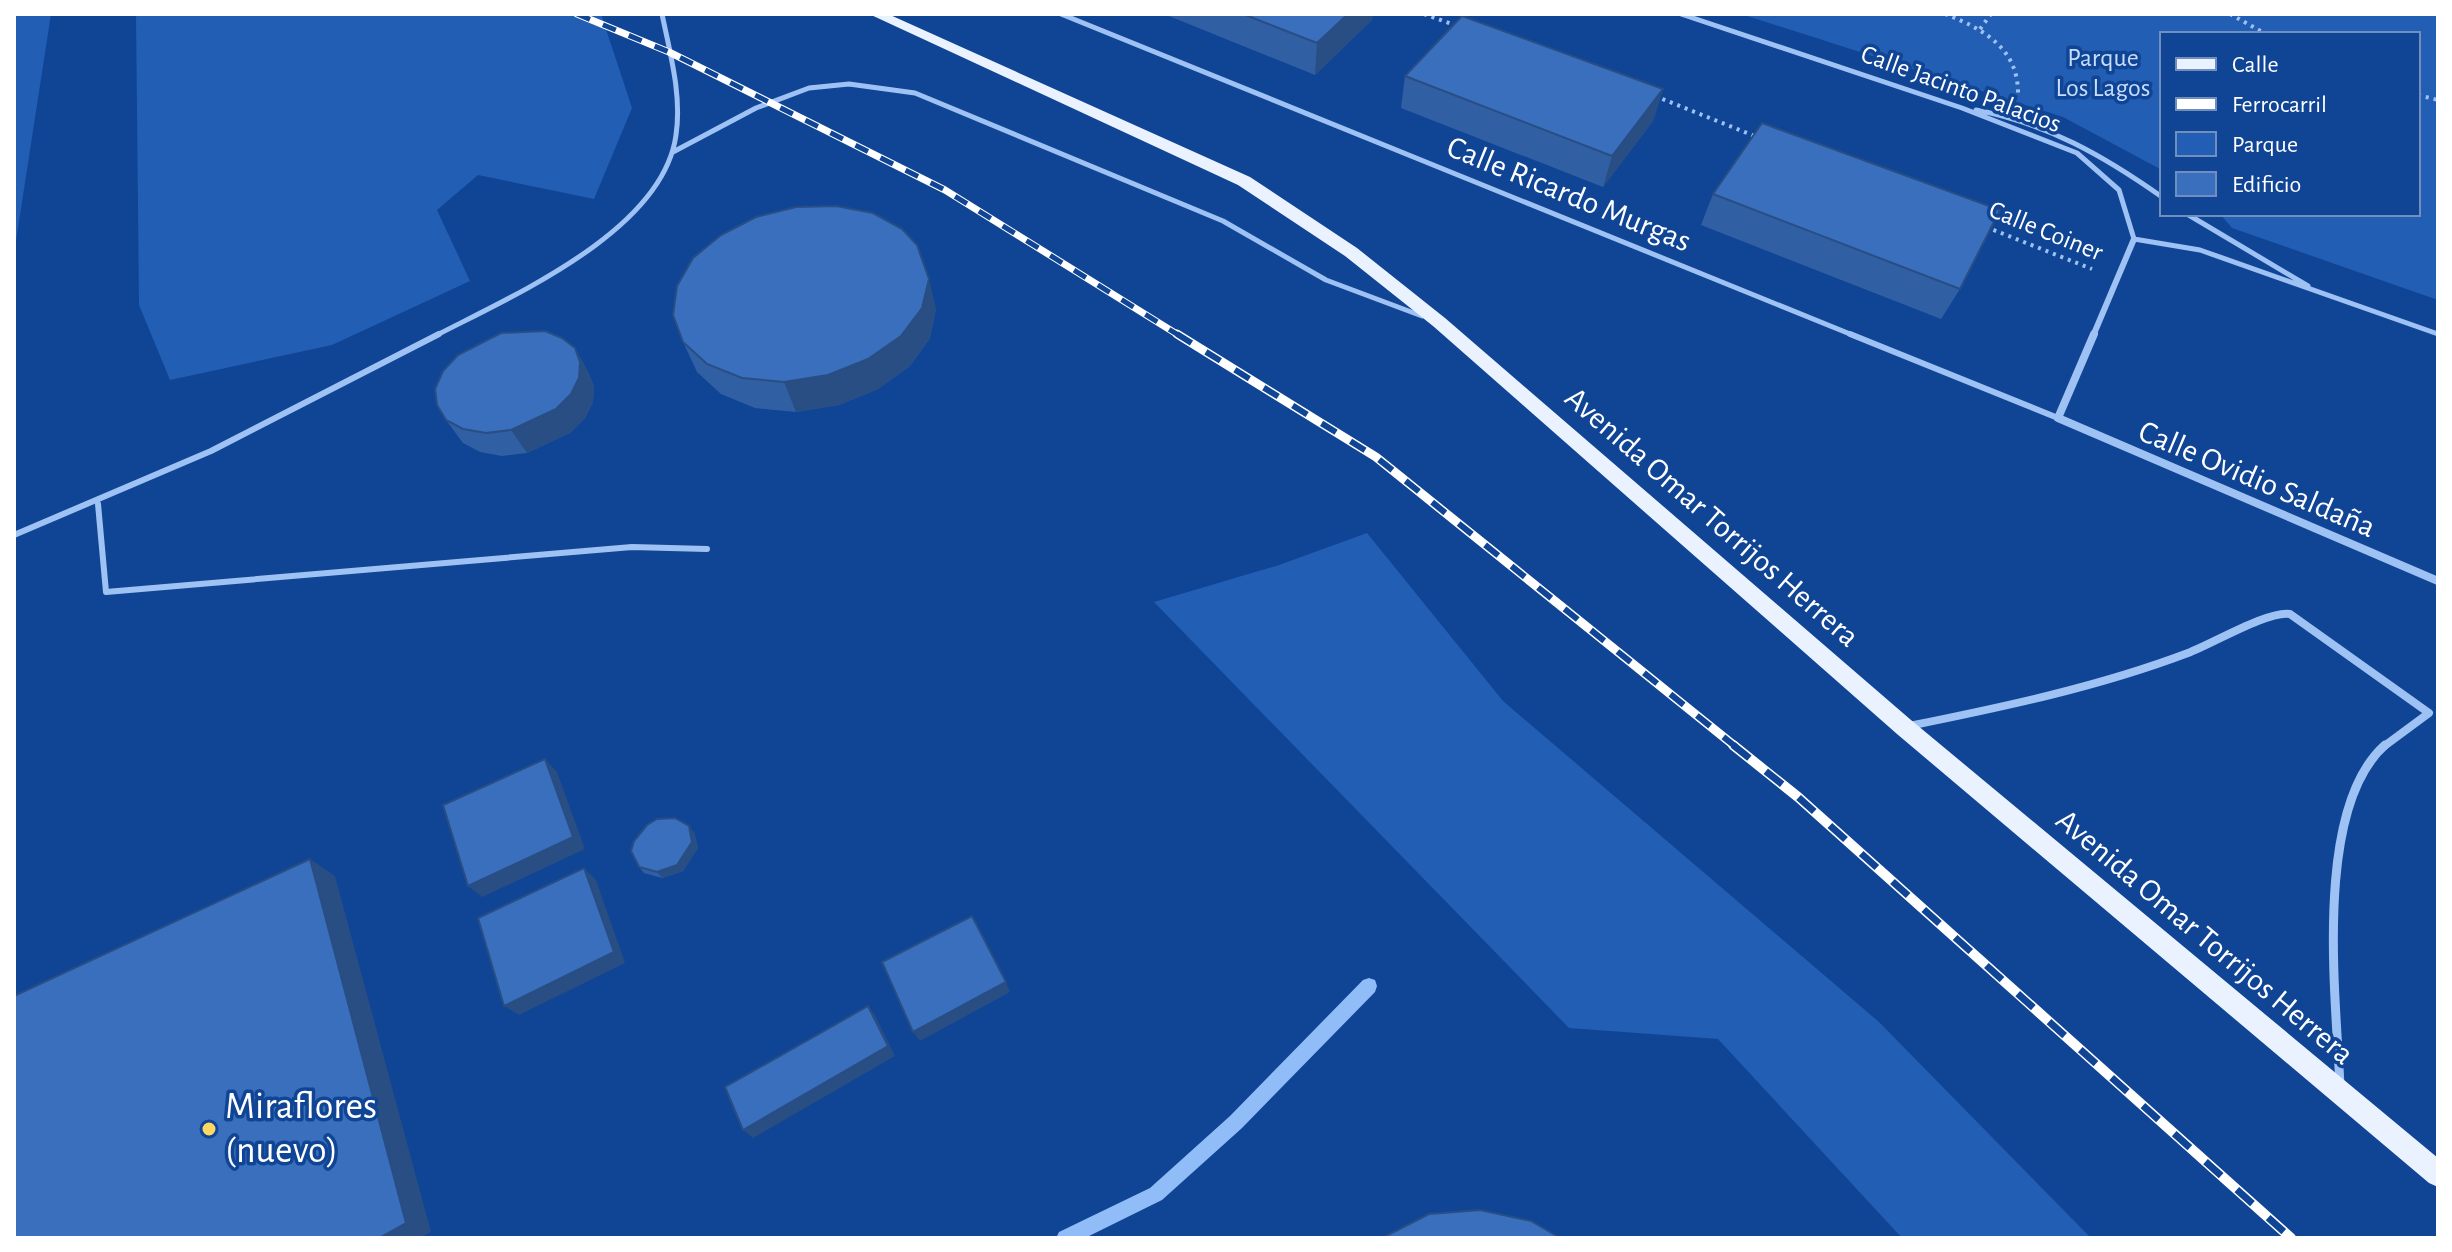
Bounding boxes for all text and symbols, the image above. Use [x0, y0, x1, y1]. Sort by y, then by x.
legend [2160, 32, 2420, 216]
street label: Calle Jacinto Palacios [1857, 41, 2065, 137]
park label: Parque Los Lagos [2055, 45, 2151, 101]
text: Calle [2232, 53, 2279, 77]
text: Ferrocarril [2232, 93, 2327, 117]
street label: Calle Ricardo Murgas [1443, 130, 1695, 258]
text: Parque [2232, 133, 2298, 157]
text: Edificio [2232, 173, 2301, 197]
street label: Calle Coiner [1985, 196, 2107, 266]
street label: Avenida Omar Torrijos Herrera [1559, 381, 1865, 653]
street label: Calle Ovidio Saldaña [2134, 415, 2380, 543]
street label: Avenida Omar Torrijos Herrera [2050, 803, 2360, 1071]
place label: Miraflores (nuevo) [225, 1088, 377, 1170]
marker: Miraflores (nuevo) [200, 1120, 218, 1138]

